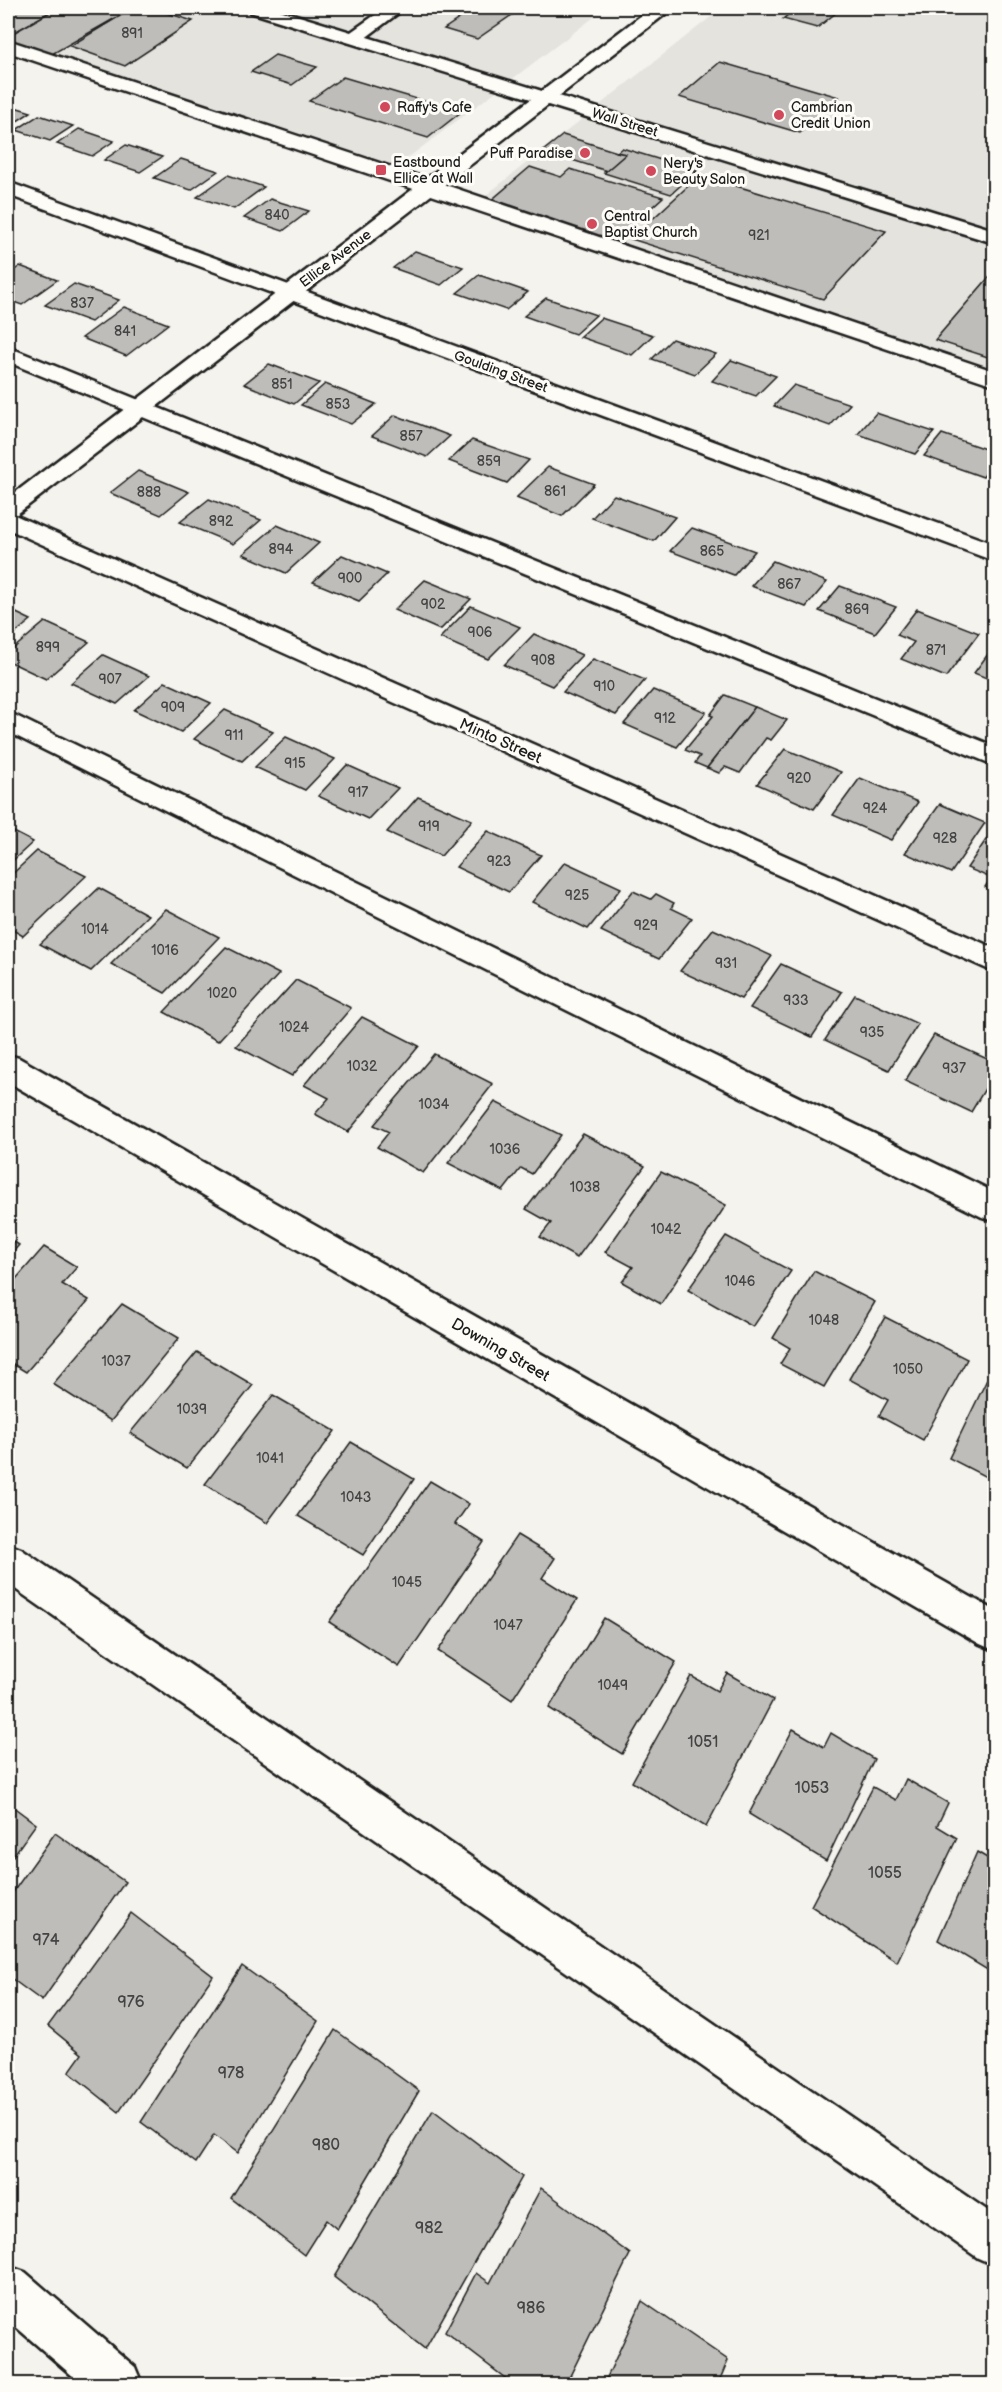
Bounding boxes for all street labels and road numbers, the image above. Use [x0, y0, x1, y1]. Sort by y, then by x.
street label: Wall Street [590, 104, 661, 141]
street label: Ellice Avenue [296, 226, 374, 291]
street label: Goulding Street [452, 347, 551, 397]
street label: Minto Street [456, 715, 545, 768]
street label: Downing Street [448, 1315, 553, 1386]

